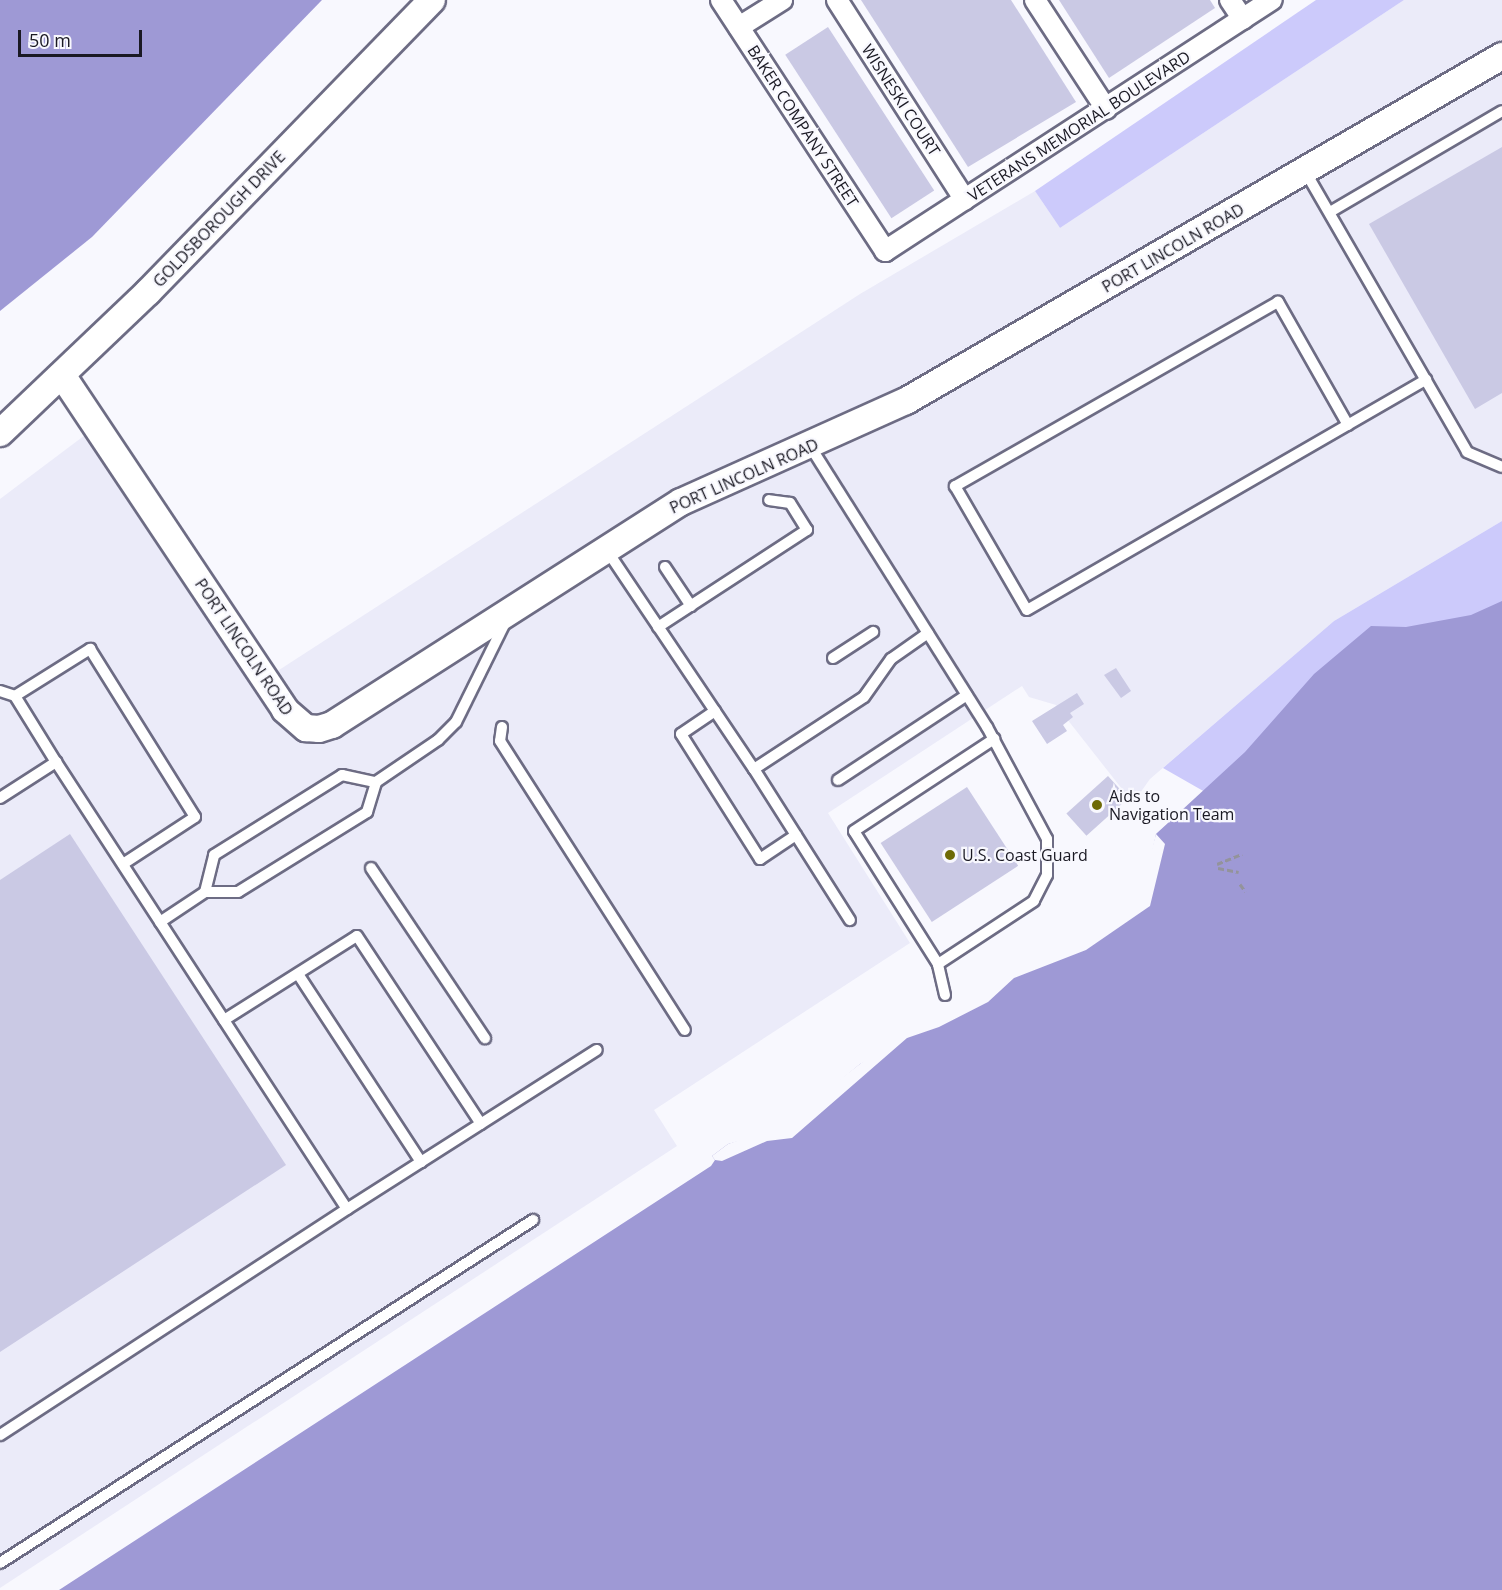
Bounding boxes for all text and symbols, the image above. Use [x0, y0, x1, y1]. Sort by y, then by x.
scale bar [21, 18, 146, 56]
text: 50 m [29, 28, 71, 52]
street label: WISNESKI COURT [858, 41, 944, 159]
street label: BAKER COMPANY STREET [743, 42, 863, 210]
street label: VETERANS MEMORIAL BOULEVARD [964, 47, 1194, 205]
street label: GOLDSBOROUGH DRIVE [149, 147, 289, 291]
street label: PORT LINCOLN ROAD [1099, 199, 1247, 297]
street label: PORT LINCOLN ROAD [667, 435, 821, 517]
street label: PORT LINCOLN ROAD [191, 575, 297, 719]
place label: Aids to Navigation Team [1109, 786, 1234, 824]
marker: Aids to Navigation Team [1090, 798, 1104, 812]
place label: U.S. Coast Guard [962, 845, 1088, 865]
marker: U.S. Coast Guard [943, 848, 957, 862]

